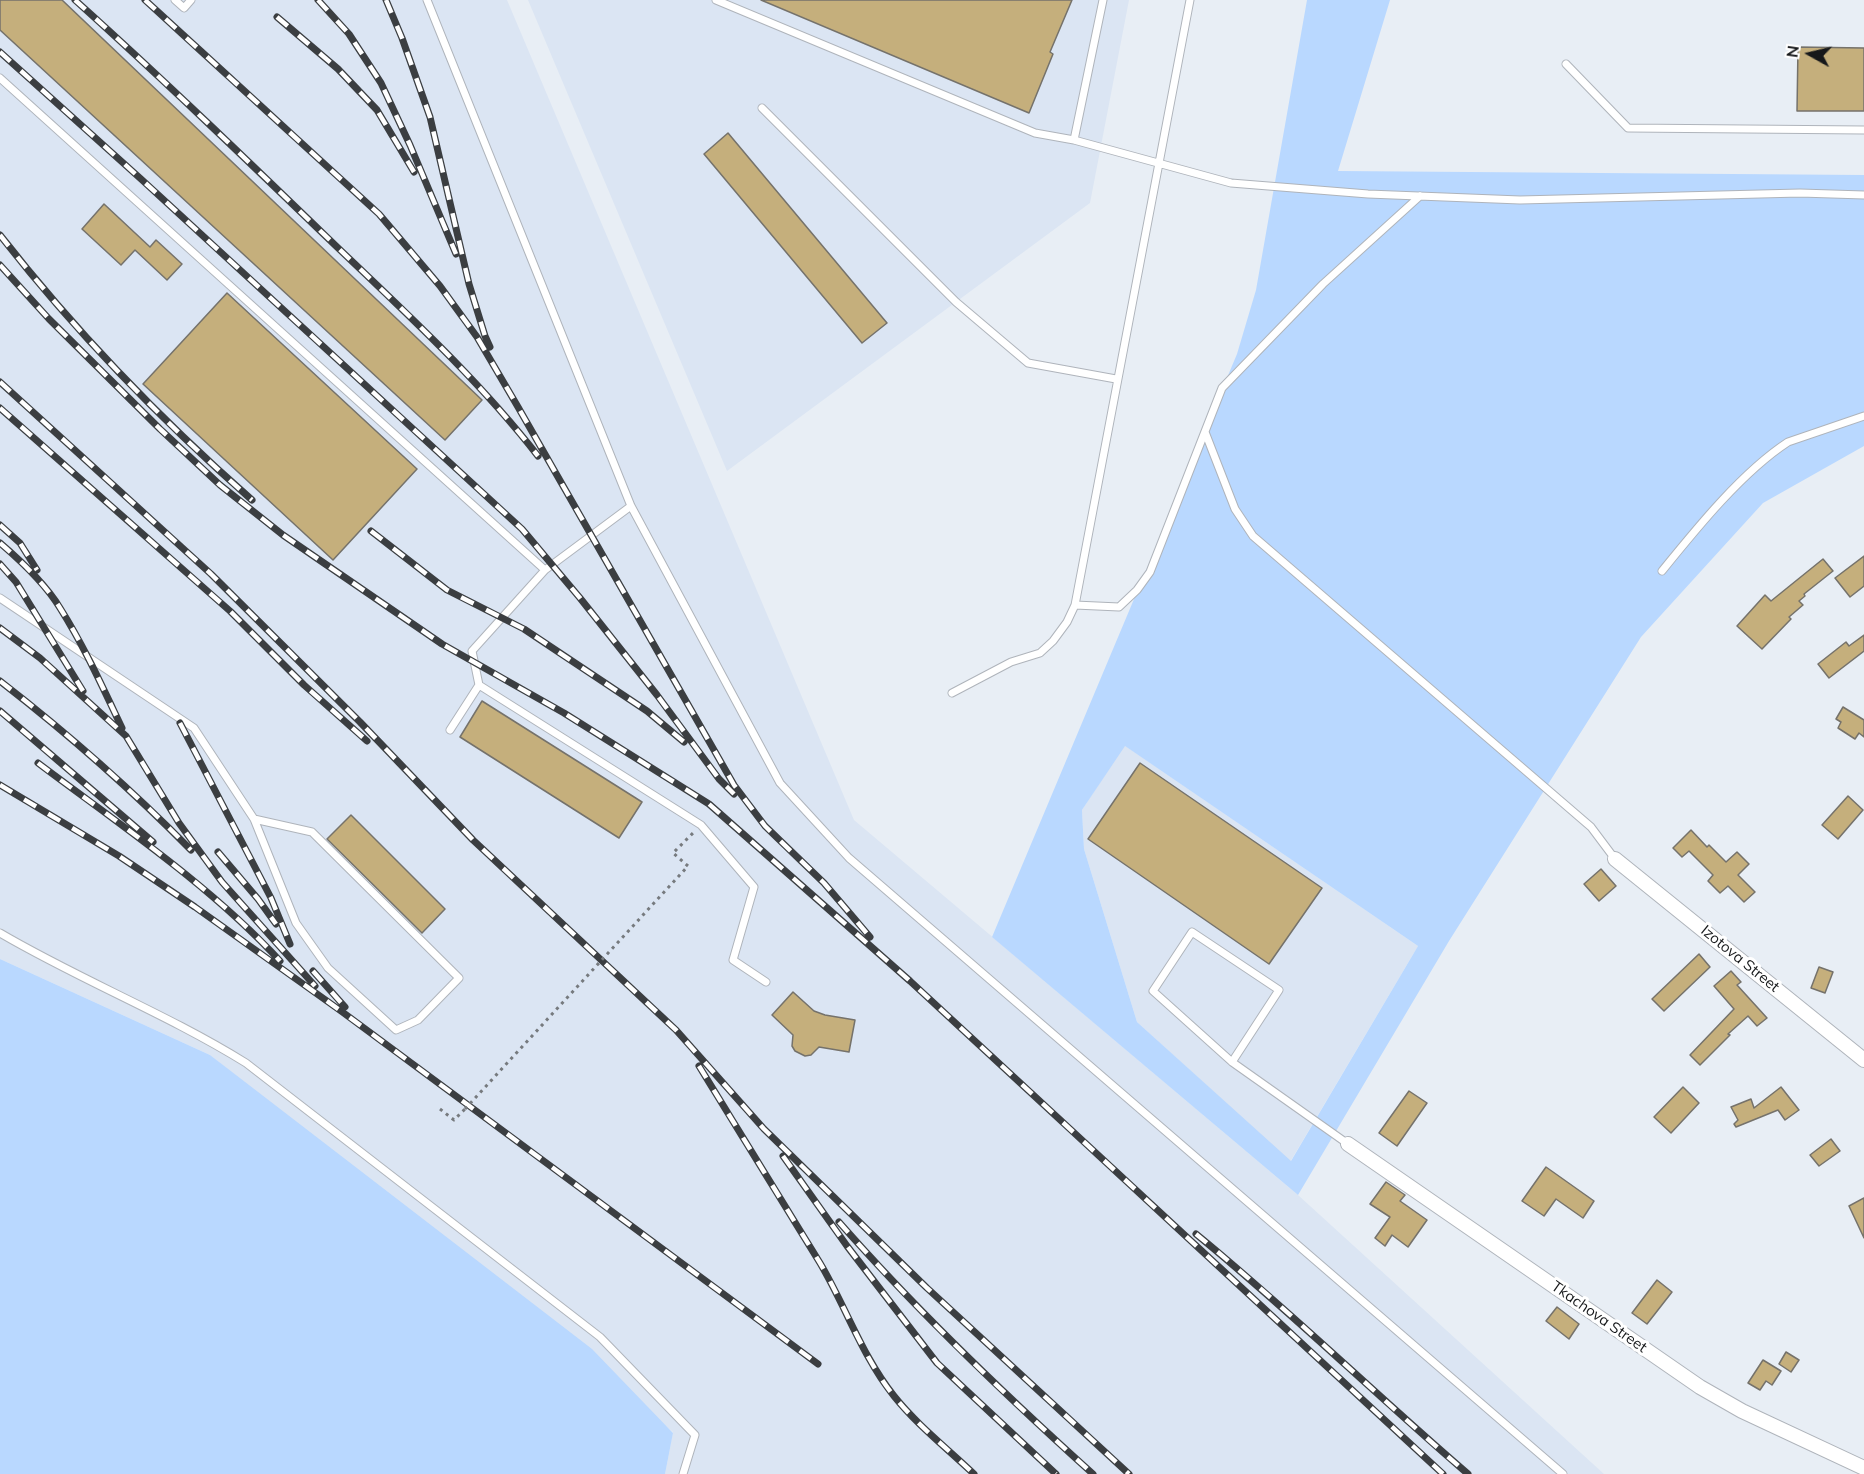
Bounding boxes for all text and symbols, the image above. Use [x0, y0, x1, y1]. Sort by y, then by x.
north arrow [1780, 24, 1840, 84]
text: N [1781, 44, 1803, 59]
street label: Izotova Street [1697, 922, 1783, 996]
street label: Tkachova Street [1548, 1277, 1650, 1357]

